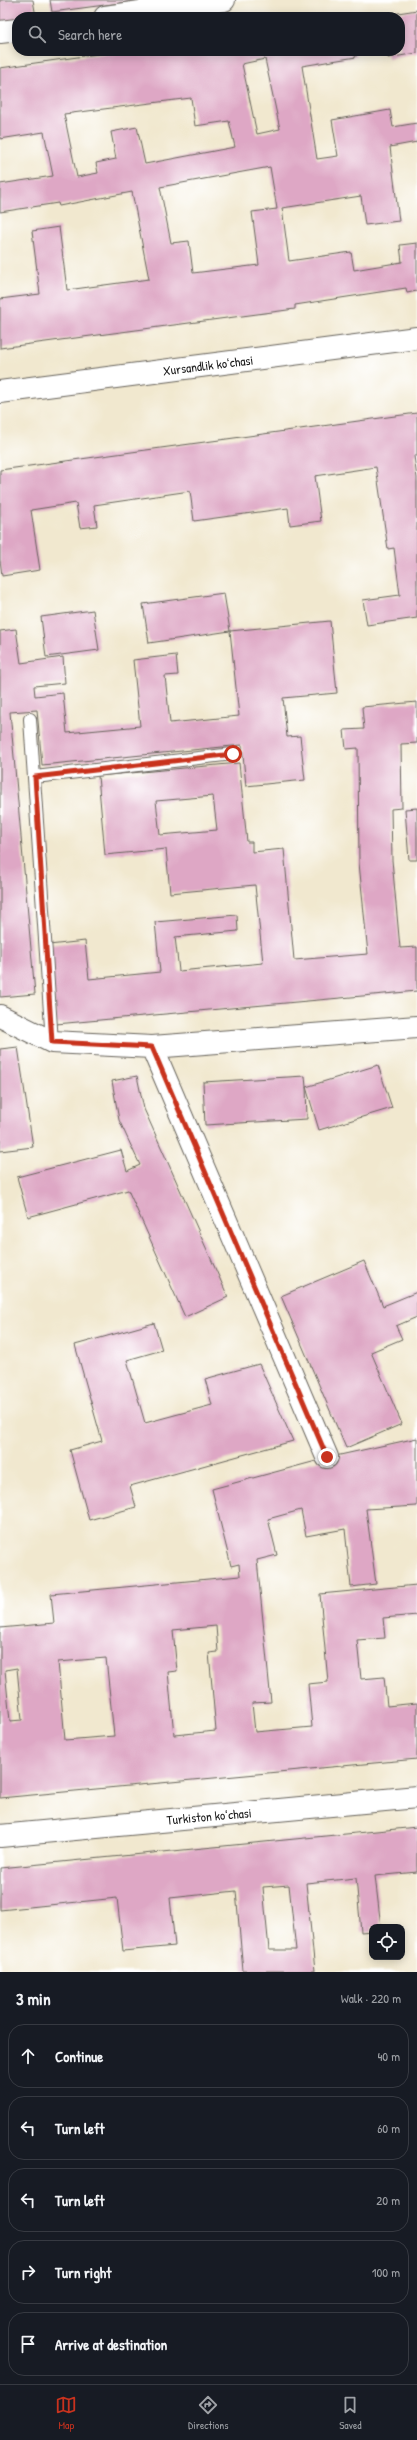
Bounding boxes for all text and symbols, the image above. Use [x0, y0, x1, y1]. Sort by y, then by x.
search box [12, 12, 405, 56]
icon: search [26, 23, 48, 45]
text: Search here [58, 24, 122, 45]
street label: Xursandlik koʻchasi [162, 351, 254, 379]
route start [224, 745, 242, 763]
route end [318, 1448, 336, 1466]
street label: Turkiston koʻchasi [166, 1803, 252, 1829]
map controls [369, 1924, 405, 1960]
button: locate [369, 1924, 405, 1960]
text: 3 min [16, 1987, 51, 2010]
text: Walk · 220 m [341, 1989, 401, 2007]
icon: ahead [17, 2045, 39, 2067]
text: Continue [55, 2046, 103, 2067]
text: 40 m [377, 2047, 400, 2065]
icon: left [17, 2117, 39, 2139]
text: Turn left [55, 2118, 105, 2139]
text: 60 m [377, 2119, 400, 2137]
icon: left [17, 2189, 39, 2211]
text: Turn left [55, 2190, 105, 2211]
text: 20 m [376, 2191, 400, 2209]
icon: right [17, 2261, 39, 2283]
text: Turn right [55, 2262, 111, 2283]
text: 100 m [372, 2263, 400, 2281]
icon: arrive [17, 2333, 39, 2355]
text: Arrive at destination [55, 2334, 167, 2355]
tab: Map [55, 2394, 77, 2432]
tab: Directions [188, 2394, 229, 2432]
tab: Saved [339, 2394, 362, 2432]

